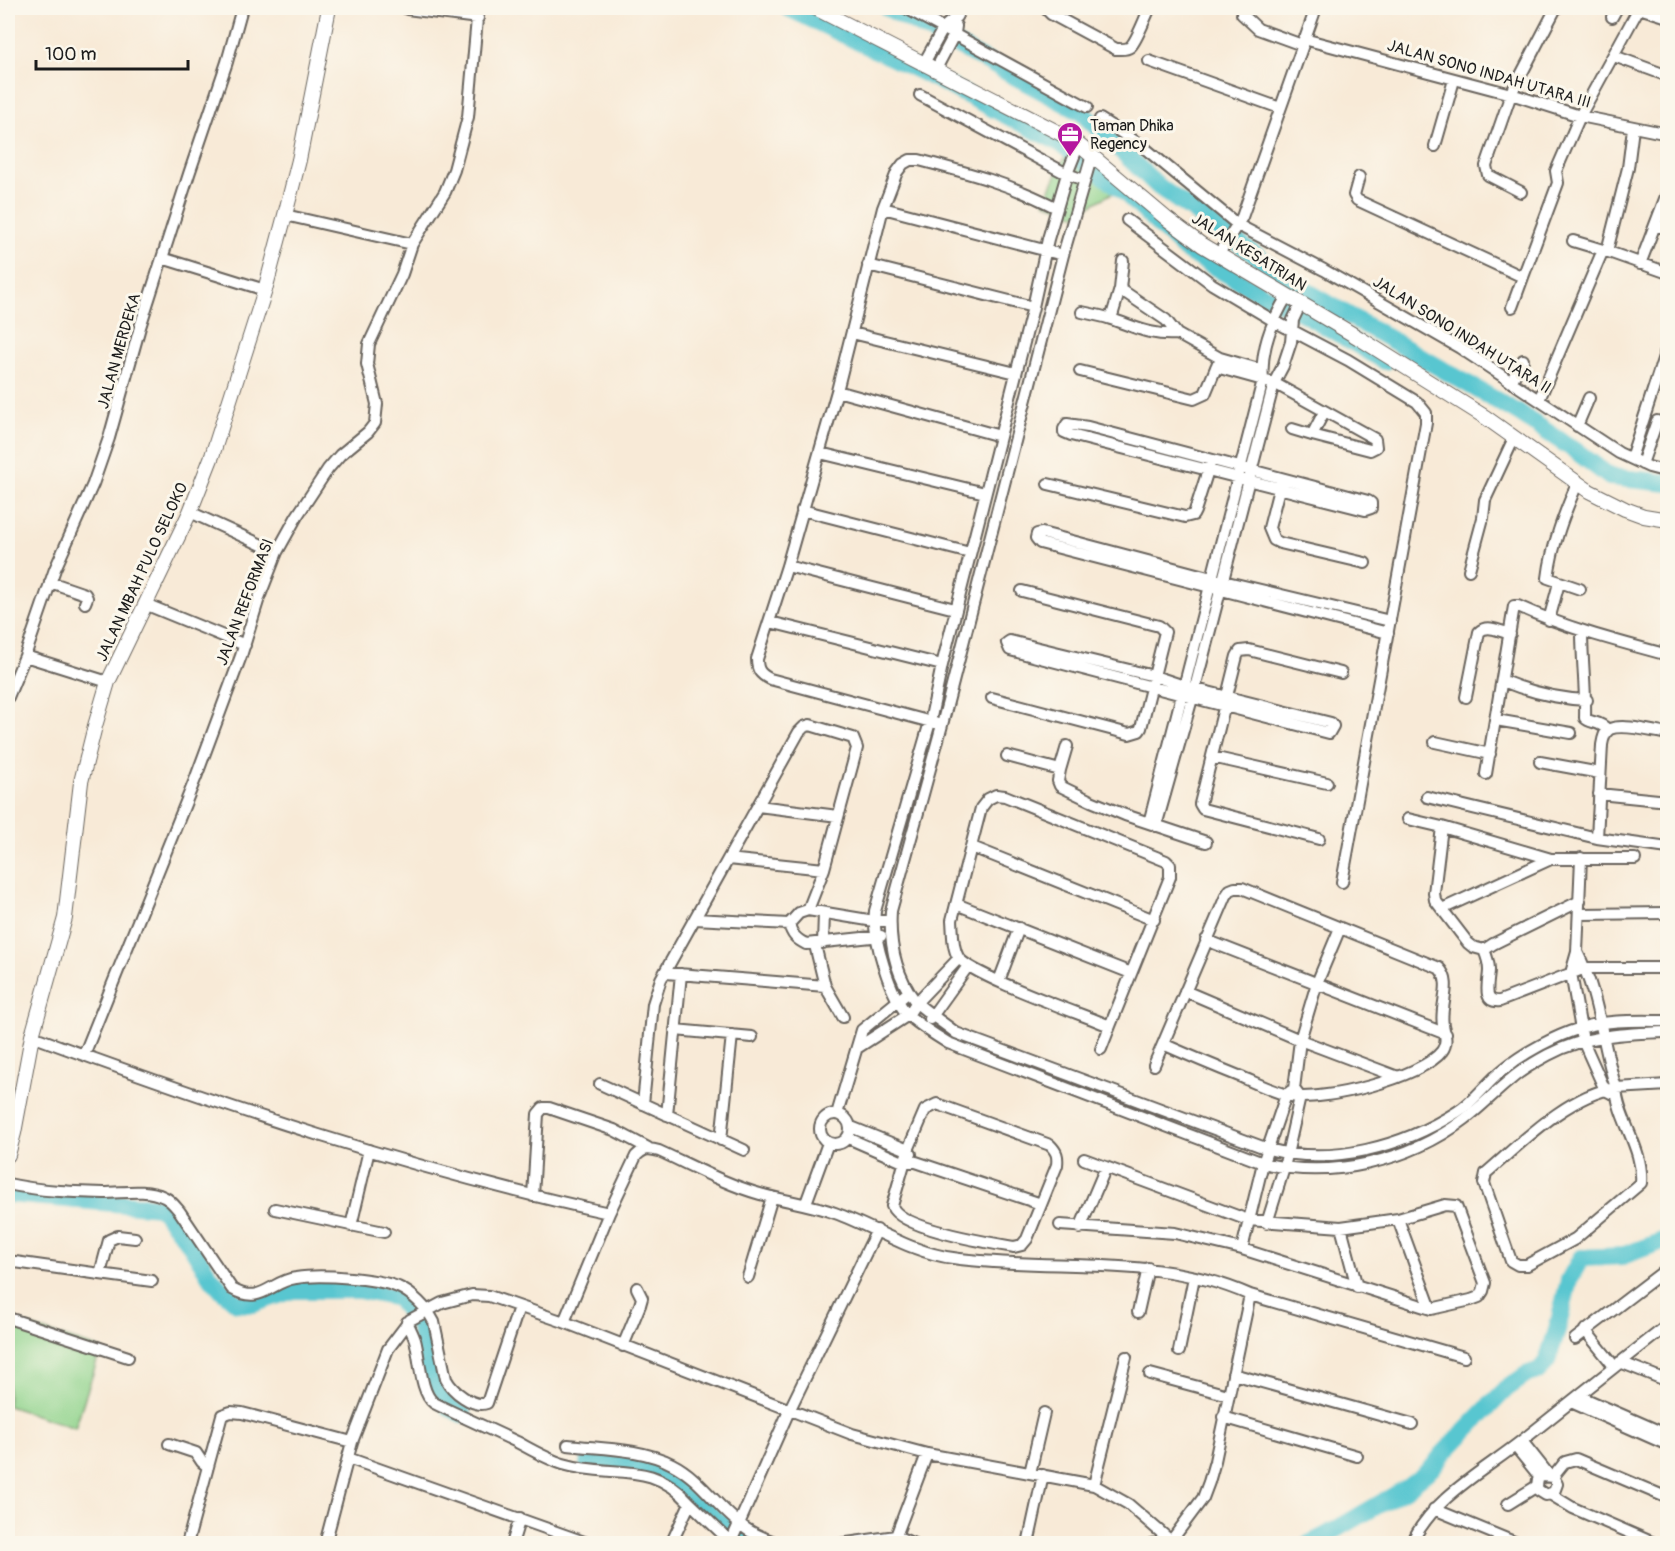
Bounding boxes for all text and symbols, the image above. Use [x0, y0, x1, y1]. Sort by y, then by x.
scale bar [36, 33, 188, 71]
street label: JALAN SONO INDAH UTARA III [1385, 35, 1593, 113]
text: 100 m [45, 43, 97, 66]
place label: Taman Dhika Regency [1090, 116, 1174, 154]
office icon: Taman Dhika Regency [1055, 120, 1085, 158]
street label: JALAN KESATRIAN [1188, 209, 1310, 295]
street label: JALAN SONO INDAH UTARA II [1369, 272, 1555, 398]
street label: JALAN MERDEKA [93, 291, 145, 411]
street label: JALAN MBAH PULO SELOKO [92, 479, 192, 665]
street label: JALAN REFORMASI [212, 536, 278, 668]

